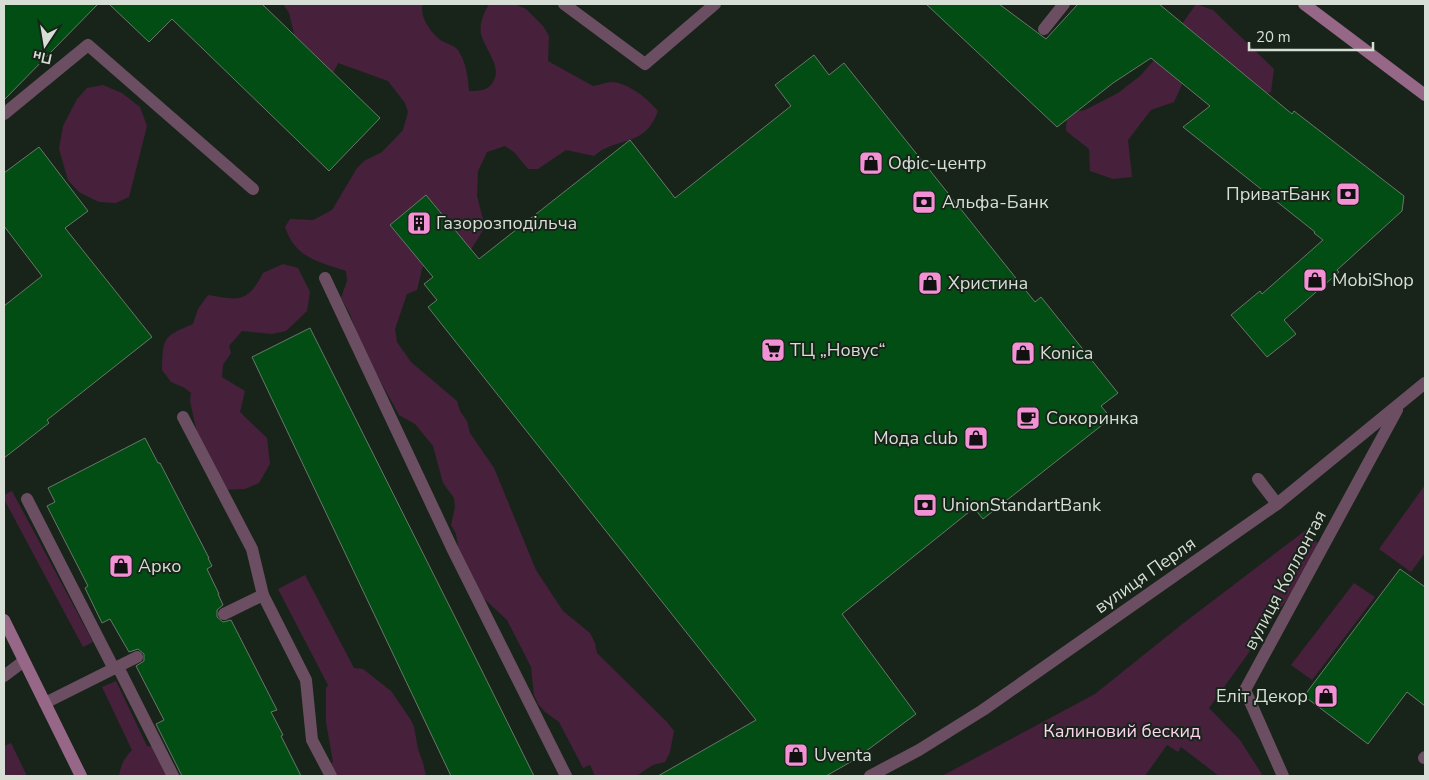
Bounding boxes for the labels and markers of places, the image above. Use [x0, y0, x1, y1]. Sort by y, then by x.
shop icon: Офіс-центр [858, 150, 884, 176]
place label: Офіс-центр [888, 151, 986, 175]
bank icon: ПриватБанк [1335, 181, 1361, 207]
place label: ПриватБанк [1226, 182, 1331, 206]
bank icon: Альфа-Банк [911, 189, 937, 215]
place label: Альфа-Банк [942, 190, 1049, 214]
building icon: Газорозподільча [406, 210, 432, 236]
place label: Газорозподільча [436, 211, 577, 235]
shop icon: MobiShop [1302, 267, 1328, 293]
place label: MobiShop [1332, 268, 1414, 292]
shop icon: Христина [917, 270, 943, 296]
place label: Христина [948, 271, 1028, 295]
supermarket icon: ТЦ „Новус“ [760, 337, 786, 363]
place label: ТЦ „Новус“ [790, 338, 885, 362]
shop icon: Konica [1010, 340, 1036, 366]
place label: Konica [1040, 341, 1093, 365]
cafe icon: Сокоринка [1015, 405, 1041, 431]
place label: Сокоринка [1046, 406, 1139, 430]
shop icon: Мода club [963, 425, 989, 451]
place label: Мода club [873, 426, 958, 450]
bank icon: UnionStandartBank [912, 492, 938, 518]
place label: UnionStandartBank [942, 493, 1102, 517]
shop icon: Арко [108, 553, 134, 579]
place label: Арко [138, 554, 181, 578]
shop icon: Еліт Декор [1313, 683, 1339, 709]
place label: Еліт Декор [1216, 684, 1308, 708]
shop icon: Uventa [783, 742, 809, 768]
place label: Uventa [814, 743, 872, 767]

